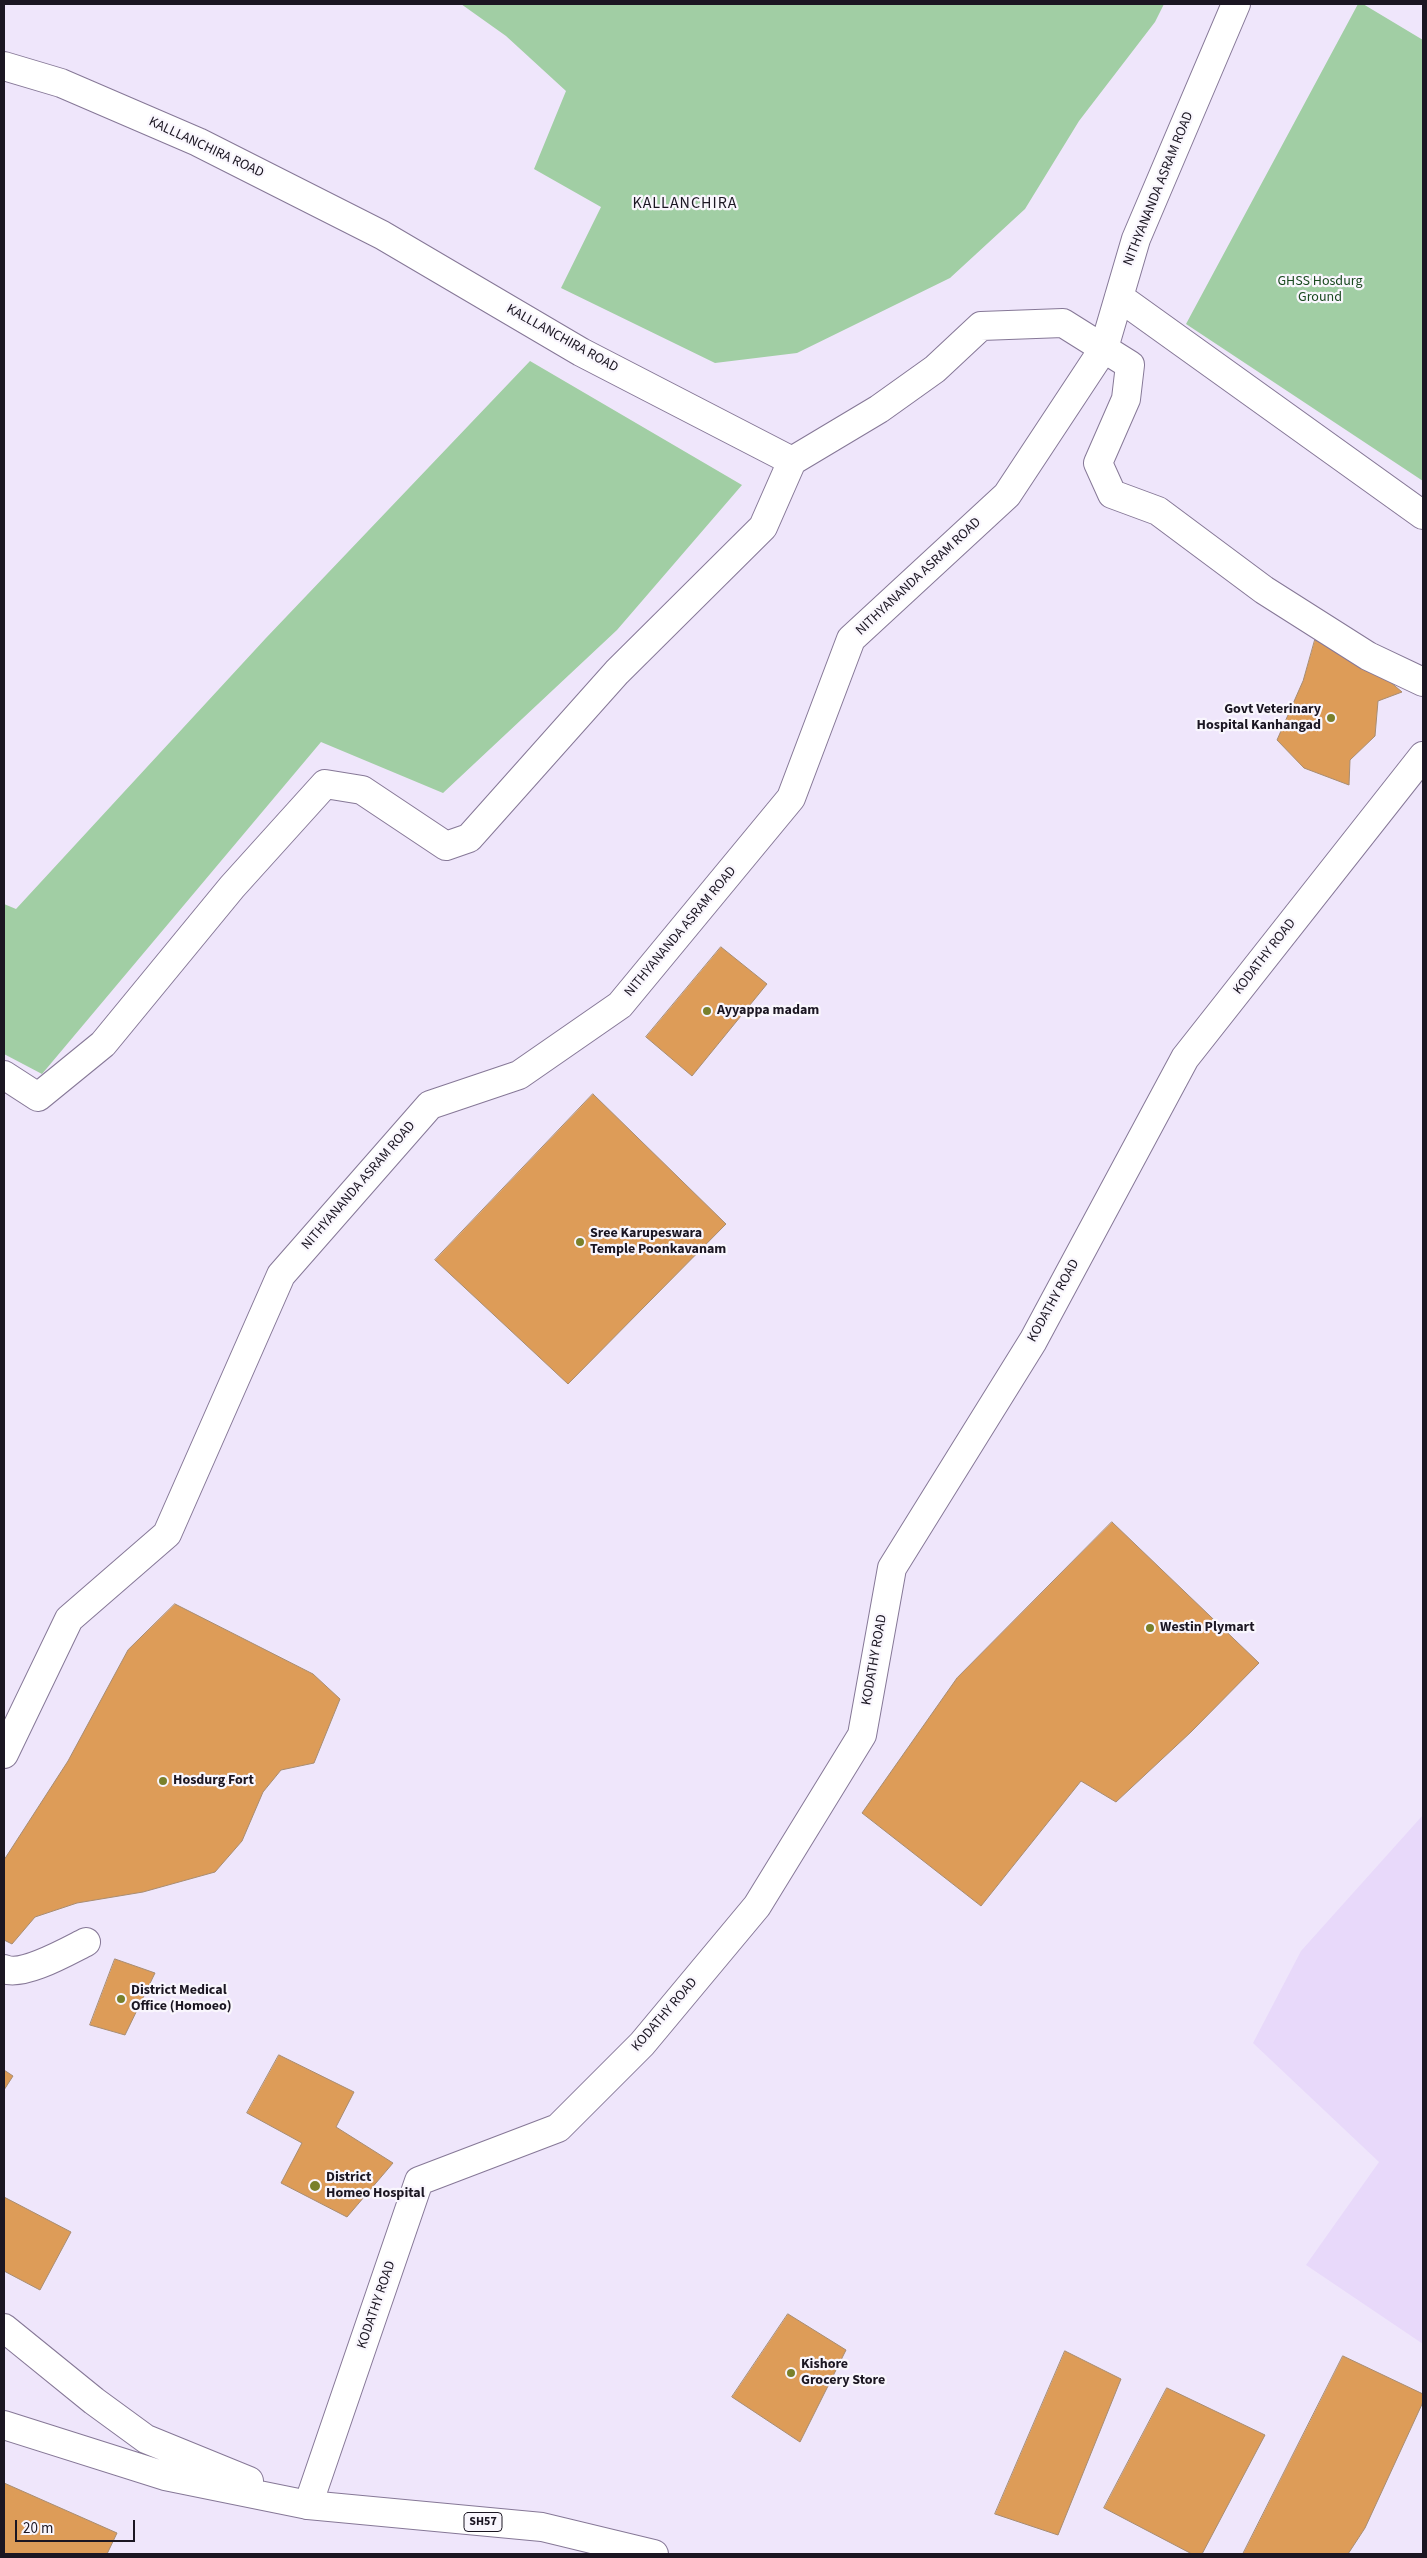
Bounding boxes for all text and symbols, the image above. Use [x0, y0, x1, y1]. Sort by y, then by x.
street label: NITHYANANDA ASRAM ROAD [1120, 109, 1198, 269]
street label: KALLLANCHIRA ROAD [146, 114, 266, 182]
district label: KALLANCHIRA [631, 194, 739, 214]
park label: GHSS Hosdurg Ground [1277, 274, 1363, 306]
street label: KALLLANCHIRA ROAD [503, 301, 621, 377]
street label: NITHYANANDA ASRAM ROAD [853, 515, 985, 639]
place label: Govt Veterinary Hospital Kanhangad [1197, 702, 1321, 734]
marker: Govt Veterinary Hospital Kanhangad [1325, 712, 1337, 724]
street label: NITHYANANDA ASRAM ROAD [622, 863, 740, 1001]
street label: KODATHY ROAD [1230, 916, 1300, 998]
place label: Ayyappa madam [717, 1003, 819, 1019]
marker: Ayyappa madam [701, 1005, 713, 1017]
street label: NITHYANANDA ASRAM ROAD [299, 1118, 419, 1254]
place label: Sree Karupeswara Temple Poonkavanam [590, 1226, 726, 1258]
marker: Sree Karupeswara Temple Poonkavanam [574, 1236, 586, 1248]
street label: KODATHY ROAD [1024, 1257, 1084, 1345]
street label: KODATHY ROAD [859, 1613, 891, 1707]
place label: Westin Plymart [1160, 1620, 1255, 1636]
marker: Westin Plymart [1144, 1622, 1156, 1634]
place label: Hosdurg Fort [173, 1773, 254, 1789]
marker: Hosdurg Fort [157, 1775, 169, 1787]
street label: KODATHY ROAD [629, 1975, 701, 2055]
place label: District Medical Office (Homoeo) [131, 1983, 231, 2015]
marker: District Medical Office (Homoeo) [115, 1993, 127, 2005]
place label: District Homeo Hospital [326, 2170, 425, 2202]
marker: District Homeo Hospital [308, 2179, 322, 2193]
street label: KODATHY ROAD [354, 2259, 400, 2351]
place label: Kishore Grocery Store [801, 2357, 885, 2390]
marker: Kishore Grocery Store [785, 2367, 797, 2379]
scale bar [18, 2510, 138, 2542]
road number: SH57 [464, 2512, 502, 2532]
text: 20 m [23, 2518, 53, 2539]

